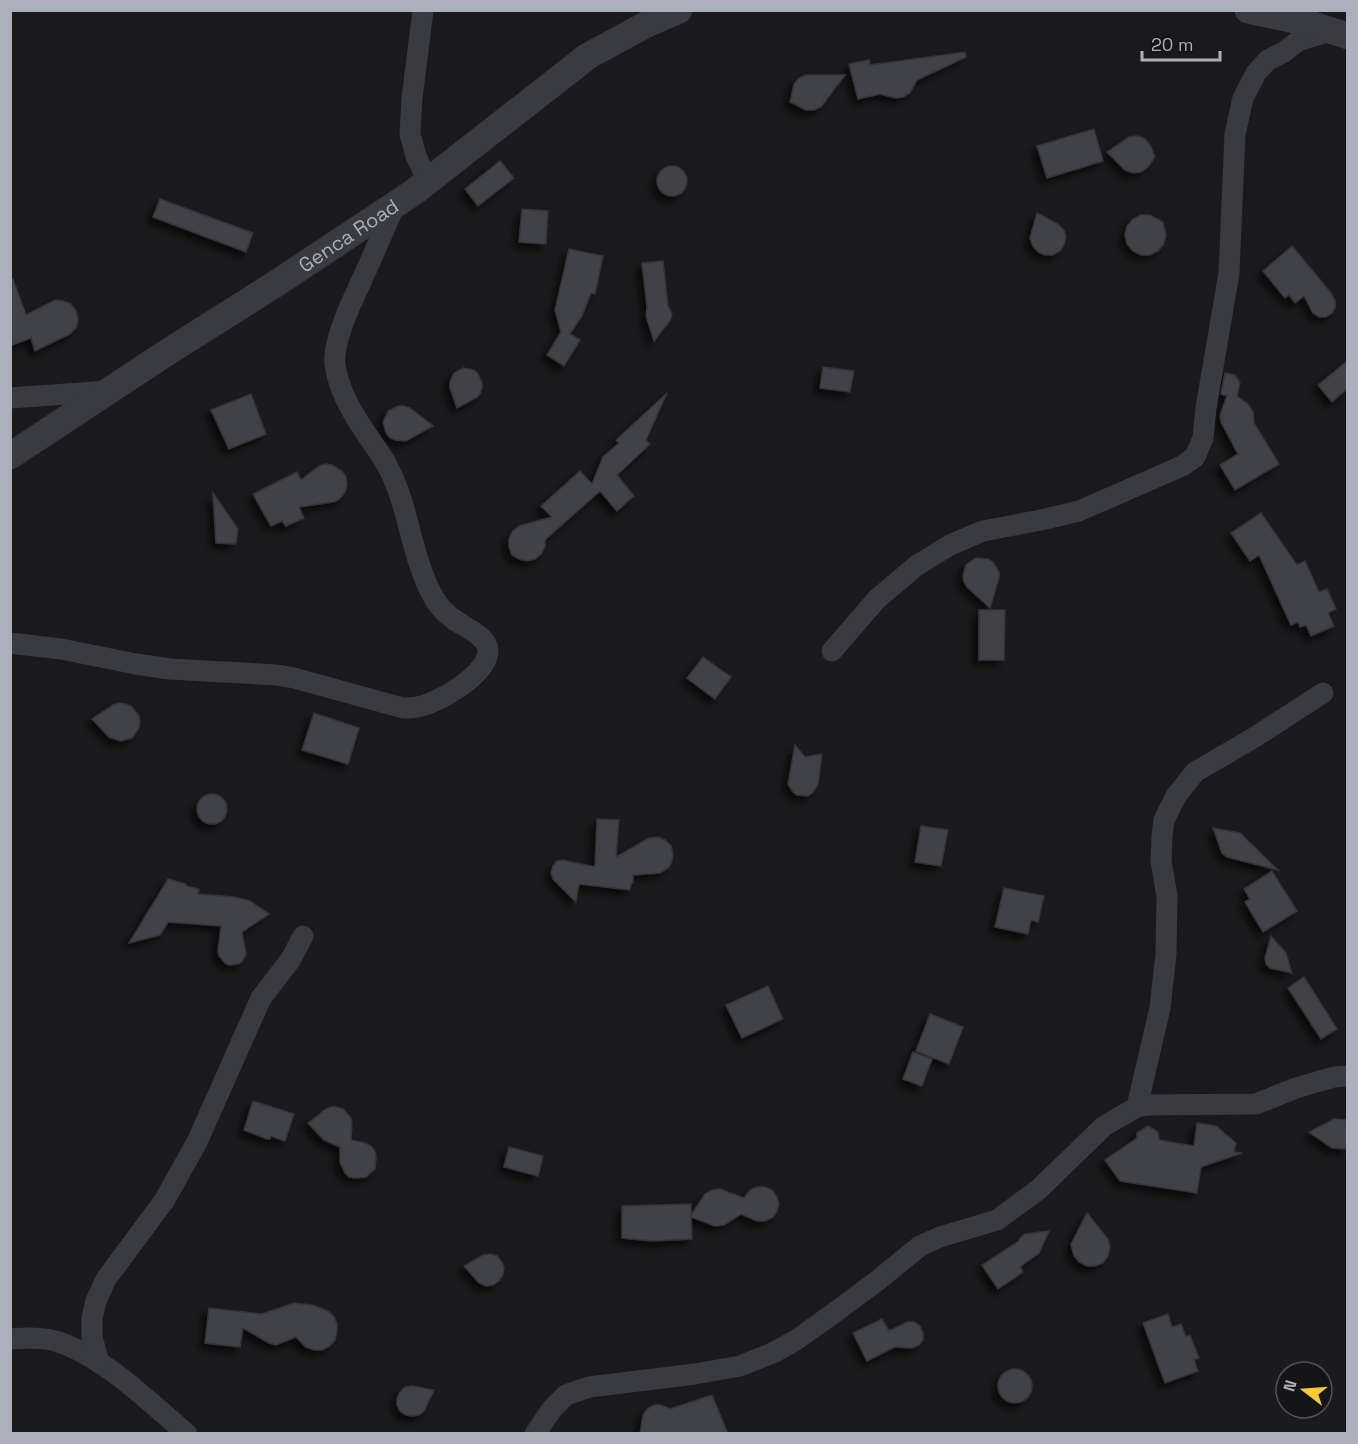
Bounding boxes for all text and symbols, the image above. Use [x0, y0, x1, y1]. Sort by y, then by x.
scale bar [1142, 24, 1220, 62]
text: 20 m [1151, 33, 1194, 56]
street label: Genca Road [293, 193, 404, 278]
north arrow [1274, 1360, 1334, 1420]
text: N [1279, 1378, 1302, 1394]

